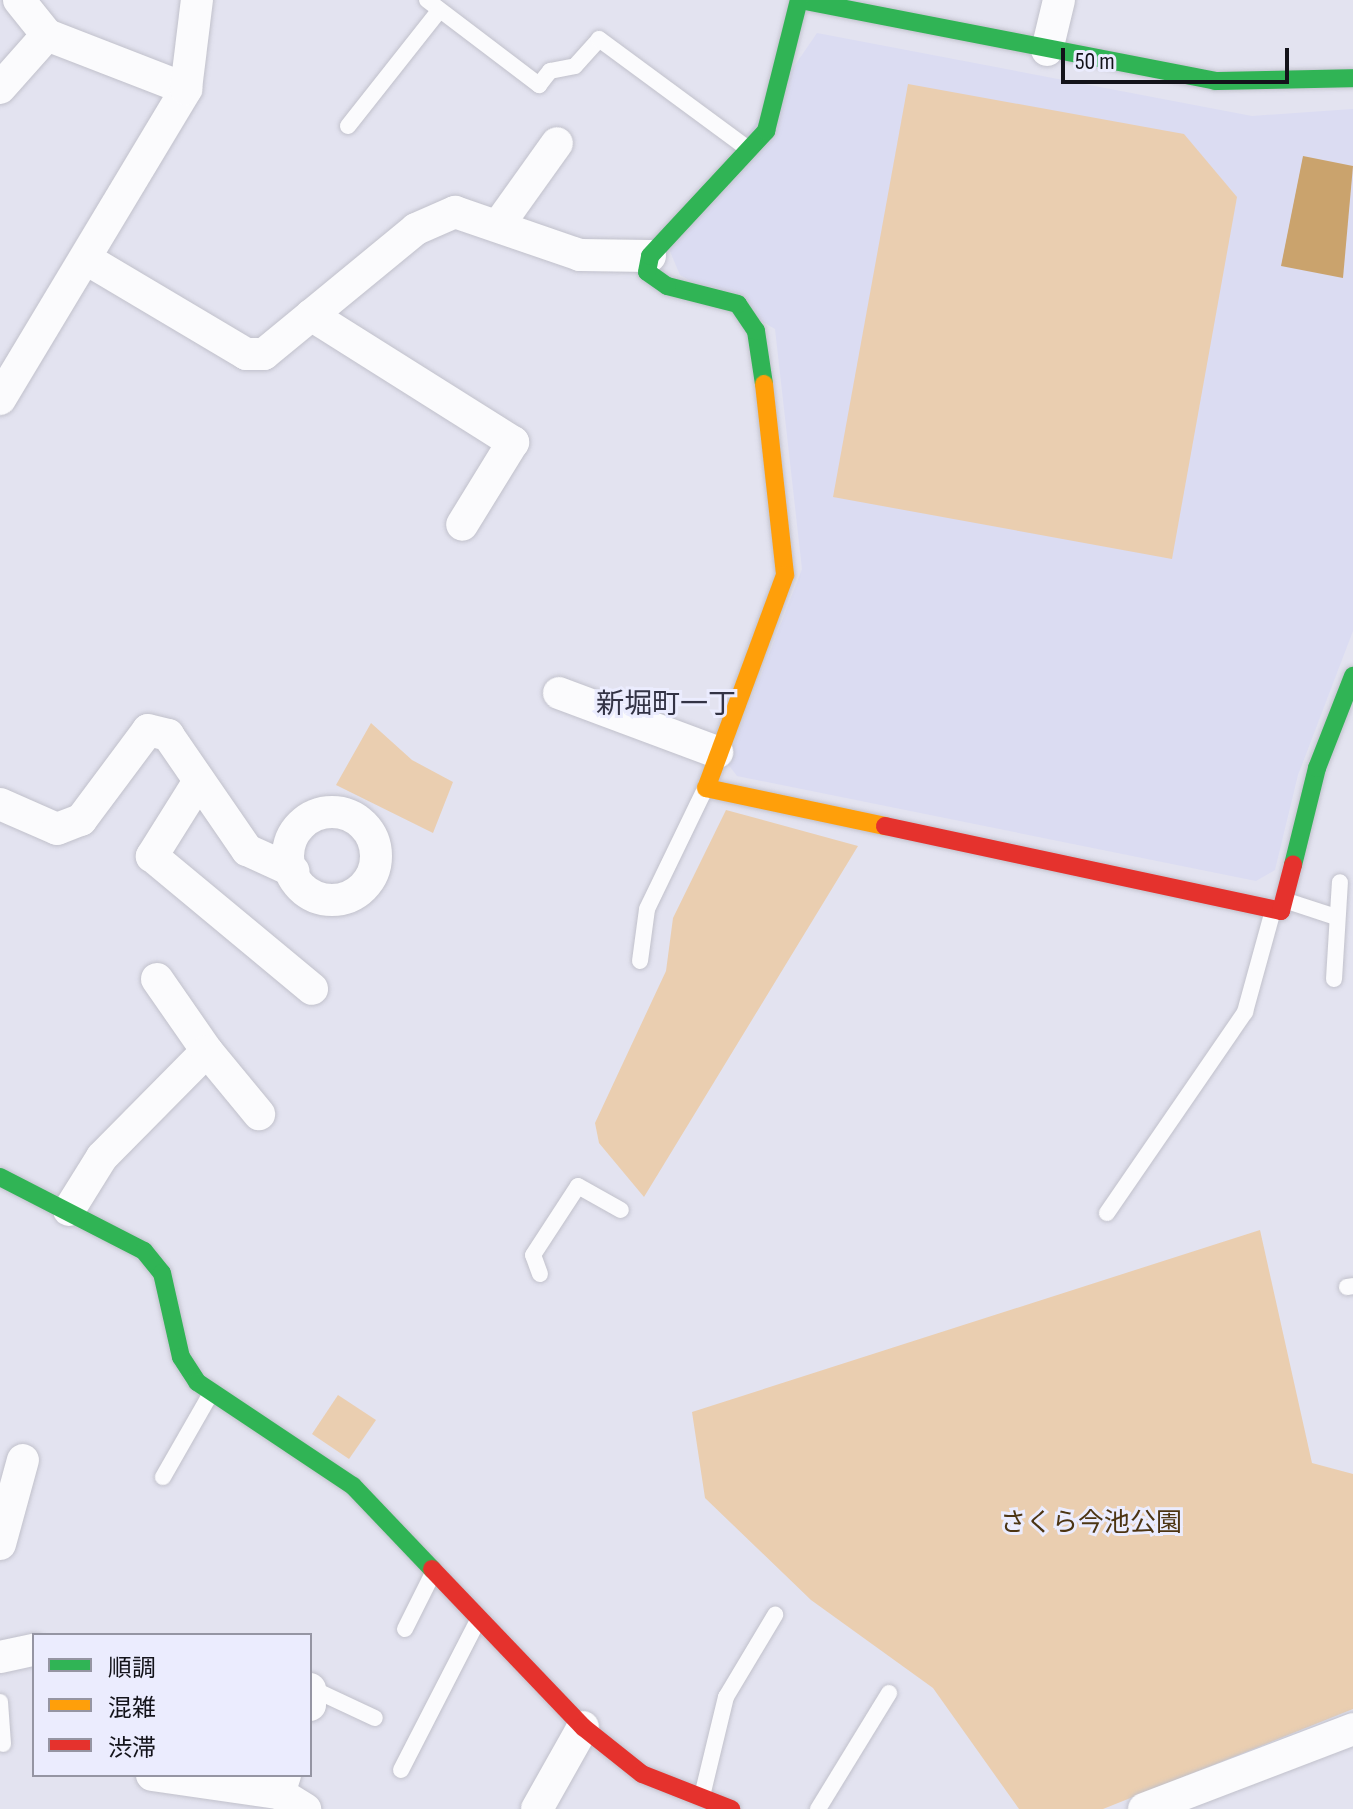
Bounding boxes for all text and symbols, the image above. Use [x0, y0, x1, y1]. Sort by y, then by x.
scale bar [1065, 32, 1293, 82]
text: 50 m [1075, 47, 1115, 76]
district label: 新堀町一丁 [596, 688, 736, 722]
park label: さくら今池公園 [1000, 1508, 1182, 1540]
legend [32, 1633, 312, 1777]
text: 順調 [108, 1654, 156, 1683]
text: 混雑 [108, 1694, 156, 1723]
text: 渋滞 [108, 1734, 156, 1763]

